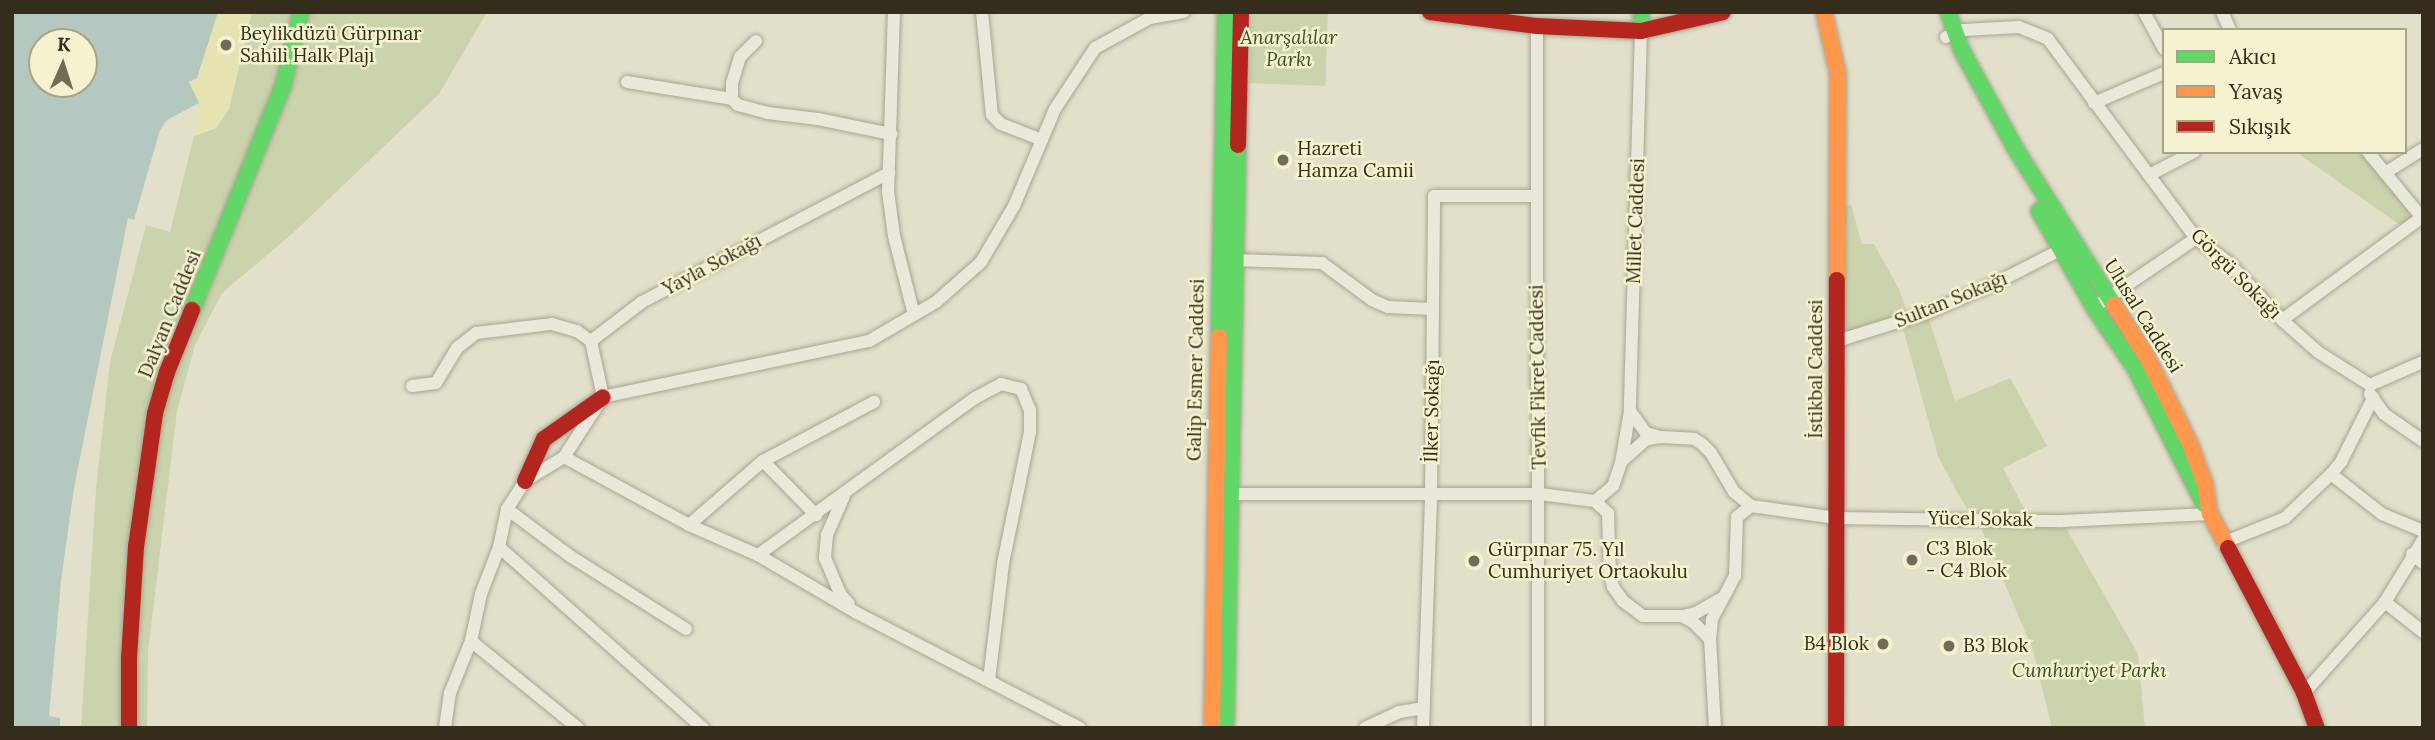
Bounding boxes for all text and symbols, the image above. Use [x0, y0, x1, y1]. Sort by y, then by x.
place label: Beylikdüzü Gürpınar Sahili Halk Plajı [240, 23, 422, 67]
park label: Anarşalılar Parkı [1240, 27, 1338, 71]
north arrow [28, 28, 98, 98]
legend [2162, 28, 2407, 154]
text: K [57, 32, 71, 56]
marker: Beylikdüzü Gürpınar Sahili Halk Plajı [218, 37, 234, 53]
text: Akıcı [2229, 43, 2276, 70]
text: Yavaş [2229, 78, 2283, 105]
text: Sıkışık [2229, 113, 2291, 140]
place label: Hazreti Hamza Camii [1297, 138, 1414, 182]
marker: Hazreti Hamza Camii [1275, 152, 1291, 168]
street label: Millet Caddesi [1622, 158, 1650, 284]
street label: Görgü Sokağı [2186, 224, 2286, 324]
street label: Yayla Sokağı [659, 229, 765, 301]
street label: Dalyan Caddesi [134, 247, 206, 381]
street label: Ulusal Caddesi [2099, 255, 2187, 377]
street label: Sultan Sokağı [1892, 267, 2010, 333]
street label: Galip Esmer Caddesi [1183, 279, 1209, 461]
street label: Tevfik Fikret Caddesi [1525, 284, 1551, 470]
street label: İstikbal Caddesi [1805, 299, 1827, 439]
street label: İlker Sokağı [1420, 359, 1444, 463]
street label: Yücel Sokak [1927, 507, 2033, 531]
place label: C3 Blok - C4 Blok [1926, 538, 2007, 582]
place label: Gürpınar 75. Yıl Cumhuriyet Ortaokulu [1488, 539, 1688, 583]
marker: C3 Blok - C4 Blok [1904, 552, 1920, 568]
marker: Gürpınar 75. Yıl Cumhuriyet Ortaokulu [1466, 553, 1482, 569]
place label: B4 Blok [1804, 633, 1869, 655]
place label: B3 Blok [1963, 635, 2029, 657]
marker: B4 Blok [1875, 636, 1891, 652]
marker: B3 Blok [1941, 638, 1957, 654]
park label: Cumhuriyet Parkı [2012, 660, 2166, 682]

